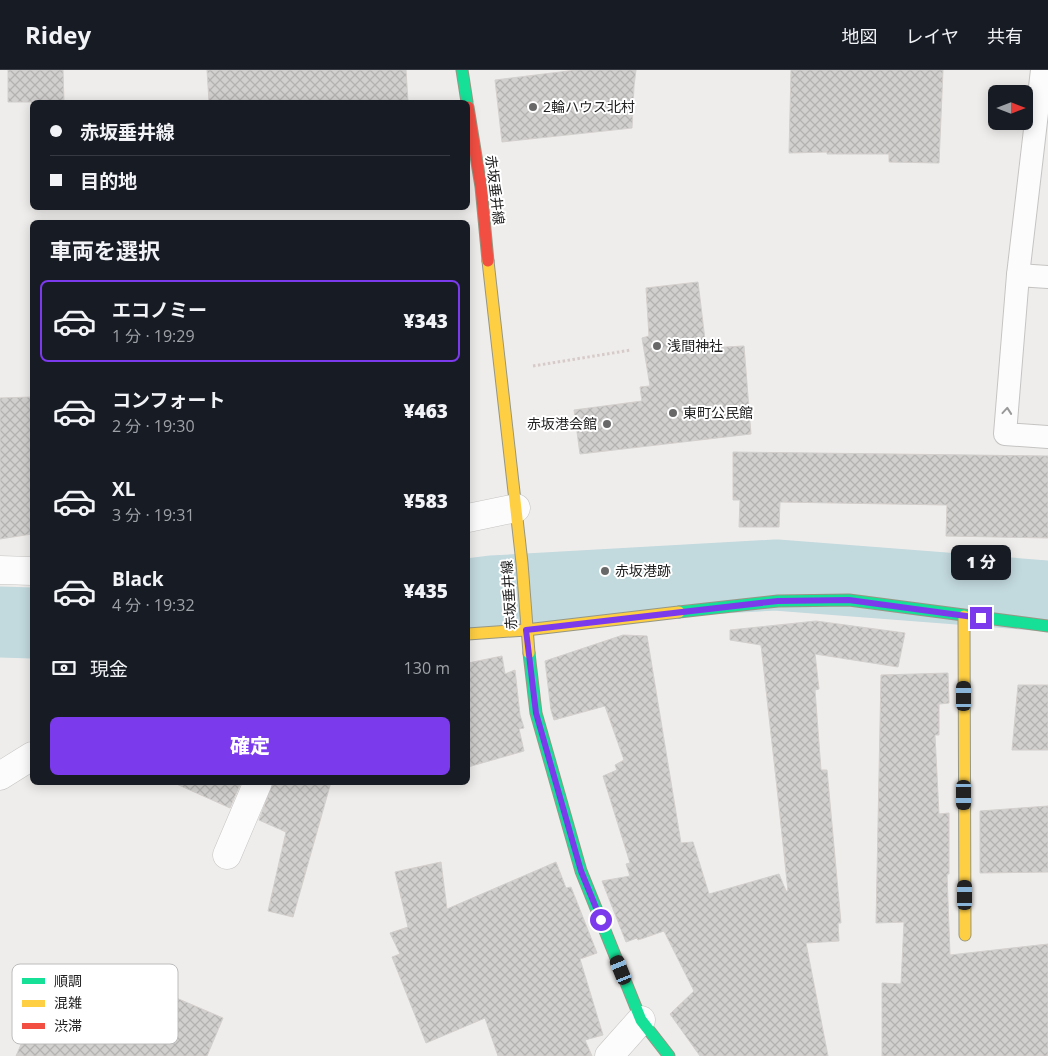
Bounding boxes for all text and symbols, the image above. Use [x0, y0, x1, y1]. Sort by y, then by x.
text: Ridey [25, 18, 91, 51]
text: 地図 [842, 24, 878, 48]
text: レイヤ [906, 24, 959, 48]
text: 共有 [987, 24, 1023, 48]
north arrow [988, 85, 1032, 130]
map controls [988, 85, 1033, 130]
place label: 2輪ハウス北村 [543, 97, 635, 116]
marker: 2輪ハウス北村 [527, 101, 539, 113]
text: 赤坂垂井線 [80, 119, 175, 145]
street label: 赤坂垂井線 [482, 154, 509, 226]
text: 目的地 [80, 168, 137, 194]
text: 車両を選択 [50, 235, 160, 265]
text: エコノミー [112, 297, 207, 323]
icon: car [52, 299, 97, 344]
text: ¥343 [403, 308, 448, 334]
text: 1 分 · 19:29 [112, 325, 195, 347]
place label: 浅間神社 [667, 336, 723, 355]
marker: 浅間神社 [651, 340, 663, 352]
text: コンフォート [112, 387, 225, 413]
icon: car [52, 389, 97, 434]
text: ¥463 [403, 398, 448, 424]
place label: 東町公民館 [683, 403, 753, 422]
marker: 東町公民館 [667, 407, 679, 419]
one-way arrow [1001, 407, 1012, 415]
place label: 赤坂港会館 [527, 414, 597, 433]
text: 2 分 · 19:30 [112, 415, 195, 437]
marker: 赤坂港会館 [601, 418, 613, 430]
text: XL [112, 476, 135, 502]
icon: car [52, 479, 97, 524]
text: ¥583 [403, 488, 448, 514]
text: 3 分 · 19:31 [112, 504, 195, 526]
callout: 1 分 [951, 546, 1011, 580]
text: 1 分 [966, 551, 996, 573]
street label: 赤坂垂井線 [497, 559, 520, 631]
place label: 赤坂港跡 [615, 561, 671, 580]
marker: 赤坂港跡 [599, 565, 611, 577]
text: Black [112, 566, 164, 592]
icon: car [52, 569, 97, 614]
text: ¥435 [403, 578, 448, 604]
text: 4 分 · 19:32 [112, 594, 195, 616]
route end [970, 607, 992, 629]
icon: cash [50, 654, 78, 682]
text: 現金 [90, 656, 128, 682]
text: 130 m [404, 657, 450, 679]
car [956, 681, 971, 711]
button: 確定 [50, 717, 450, 775]
car [956, 780, 971, 810]
car [957, 880, 972, 910]
route start [590, 909, 612, 931]
car [608, 953, 633, 987]
legend [12, 964, 178, 1044]
text: 順調 [54, 971, 82, 990]
text: 混雑 [54, 993, 82, 1012]
text: 渋滞 [54, 1016, 82, 1035]

